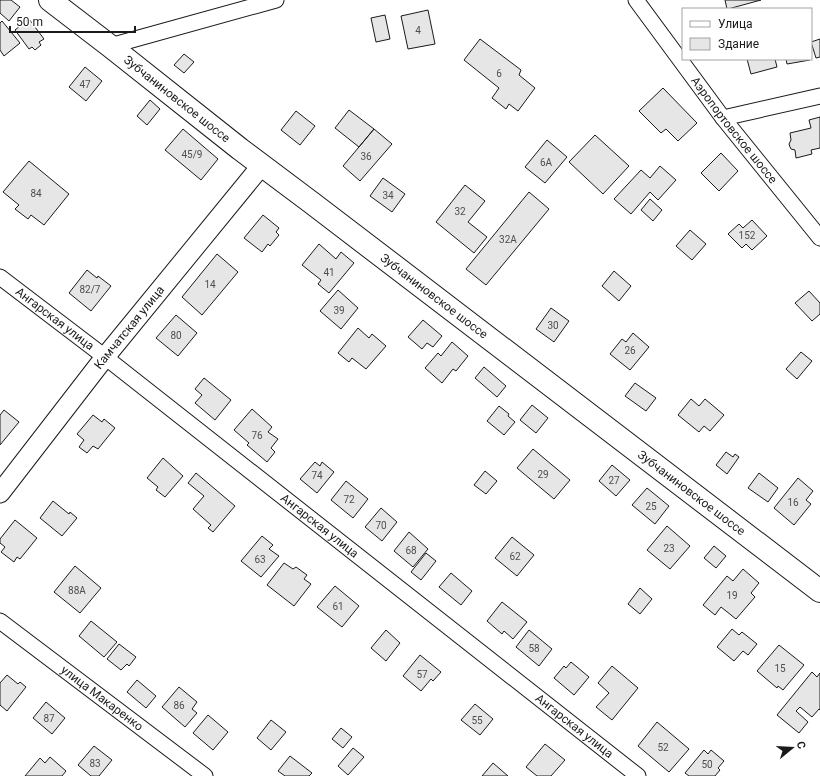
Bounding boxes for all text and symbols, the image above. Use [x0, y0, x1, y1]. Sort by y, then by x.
scale bar [10, 8, 135, 34]
legend [682, 8, 812, 60]
text: 50 m [16, 15, 43, 29]
text: Улица [718, 17, 753, 31]
house number: 4 [415, 25, 421, 36]
text: Здание [718, 37, 759, 51]
street label: Зубчаниновское шоссе [121, 53, 233, 145]
house number: 6 [496, 68, 502, 79]
street label: Аэропортовское шоссе [688, 74, 780, 186]
house number: 47 [79, 79, 91, 90]
house number: 45/9 [182, 149, 203, 160]
house number: 36 [360, 151, 372, 162]
house number: 6А [540, 157, 553, 168]
house number: 84 [30, 188, 42, 199]
house number: 34 [382, 190, 394, 201]
house number: 32 [454, 206, 466, 217]
house number: 152 [739, 230, 756, 241]
house number: 32А [499, 234, 517, 245]
street label: Зубчаниновское шоссе [378, 251, 490, 342]
house number: 41 [323, 267, 335, 278]
house number: 14 [204, 279, 216, 290]
street label: Камчатская улица [91, 283, 167, 372]
street label: Ангарская улица [13, 284, 97, 353]
house number: 82/7 [80, 284, 101, 295]
house number: 39 [333, 305, 345, 316]
house number: 30 [547, 320, 559, 331]
house number: 80 [170, 330, 182, 341]
house number: 26 [624, 345, 636, 356]
house number: 76 [251, 430, 263, 441]
street label: Зубчаниновское шоссе [635, 447, 748, 538]
house number: 29 [537, 469, 549, 480]
house number: 74 [311, 470, 323, 481]
house number: 27 [608, 475, 620, 486]
street label: Ангарская улица [278, 491, 361, 561]
house number: 72 [343, 494, 355, 505]
house number: 16 [787, 497, 799, 508]
house number: 25 [645, 501, 657, 512]
house number: 70 [375, 520, 387, 531]
house number: 23 [663, 543, 675, 554]
house number: 68 [405, 545, 417, 556]
house number: 62 [509, 551, 521, 562]
house number: 63 [254, 554, 266, 565]
house number: 88А [68, 585, 86, 596]
house number: 19 [726, 590, 738, 601]
house number: 61 [332, 601, 344, 612]
house number: 58 [528, 643, 540, 654]
street label: улица Макаренко [58, 663, 146, 734]
house number: 15 [774, 663, 786, 674]
house number: 57 [416, 669, 428, 680]
street label: Ангарская улица [533, 691, 616, 761]
house number: 86 [173, 700, 185, 711]
house number: 87 [43, 713, 55, 724]
house number: 55 [471, 715, 483, 726]
north arrow [772, 728, 812, 768]
text: С [794, 740, 808, 750]
house number: 52 [657, 742, 669, 753]
house number: 83 [89, 758, 101, 769]
house number: 50 [701, 759, 713, 770]

